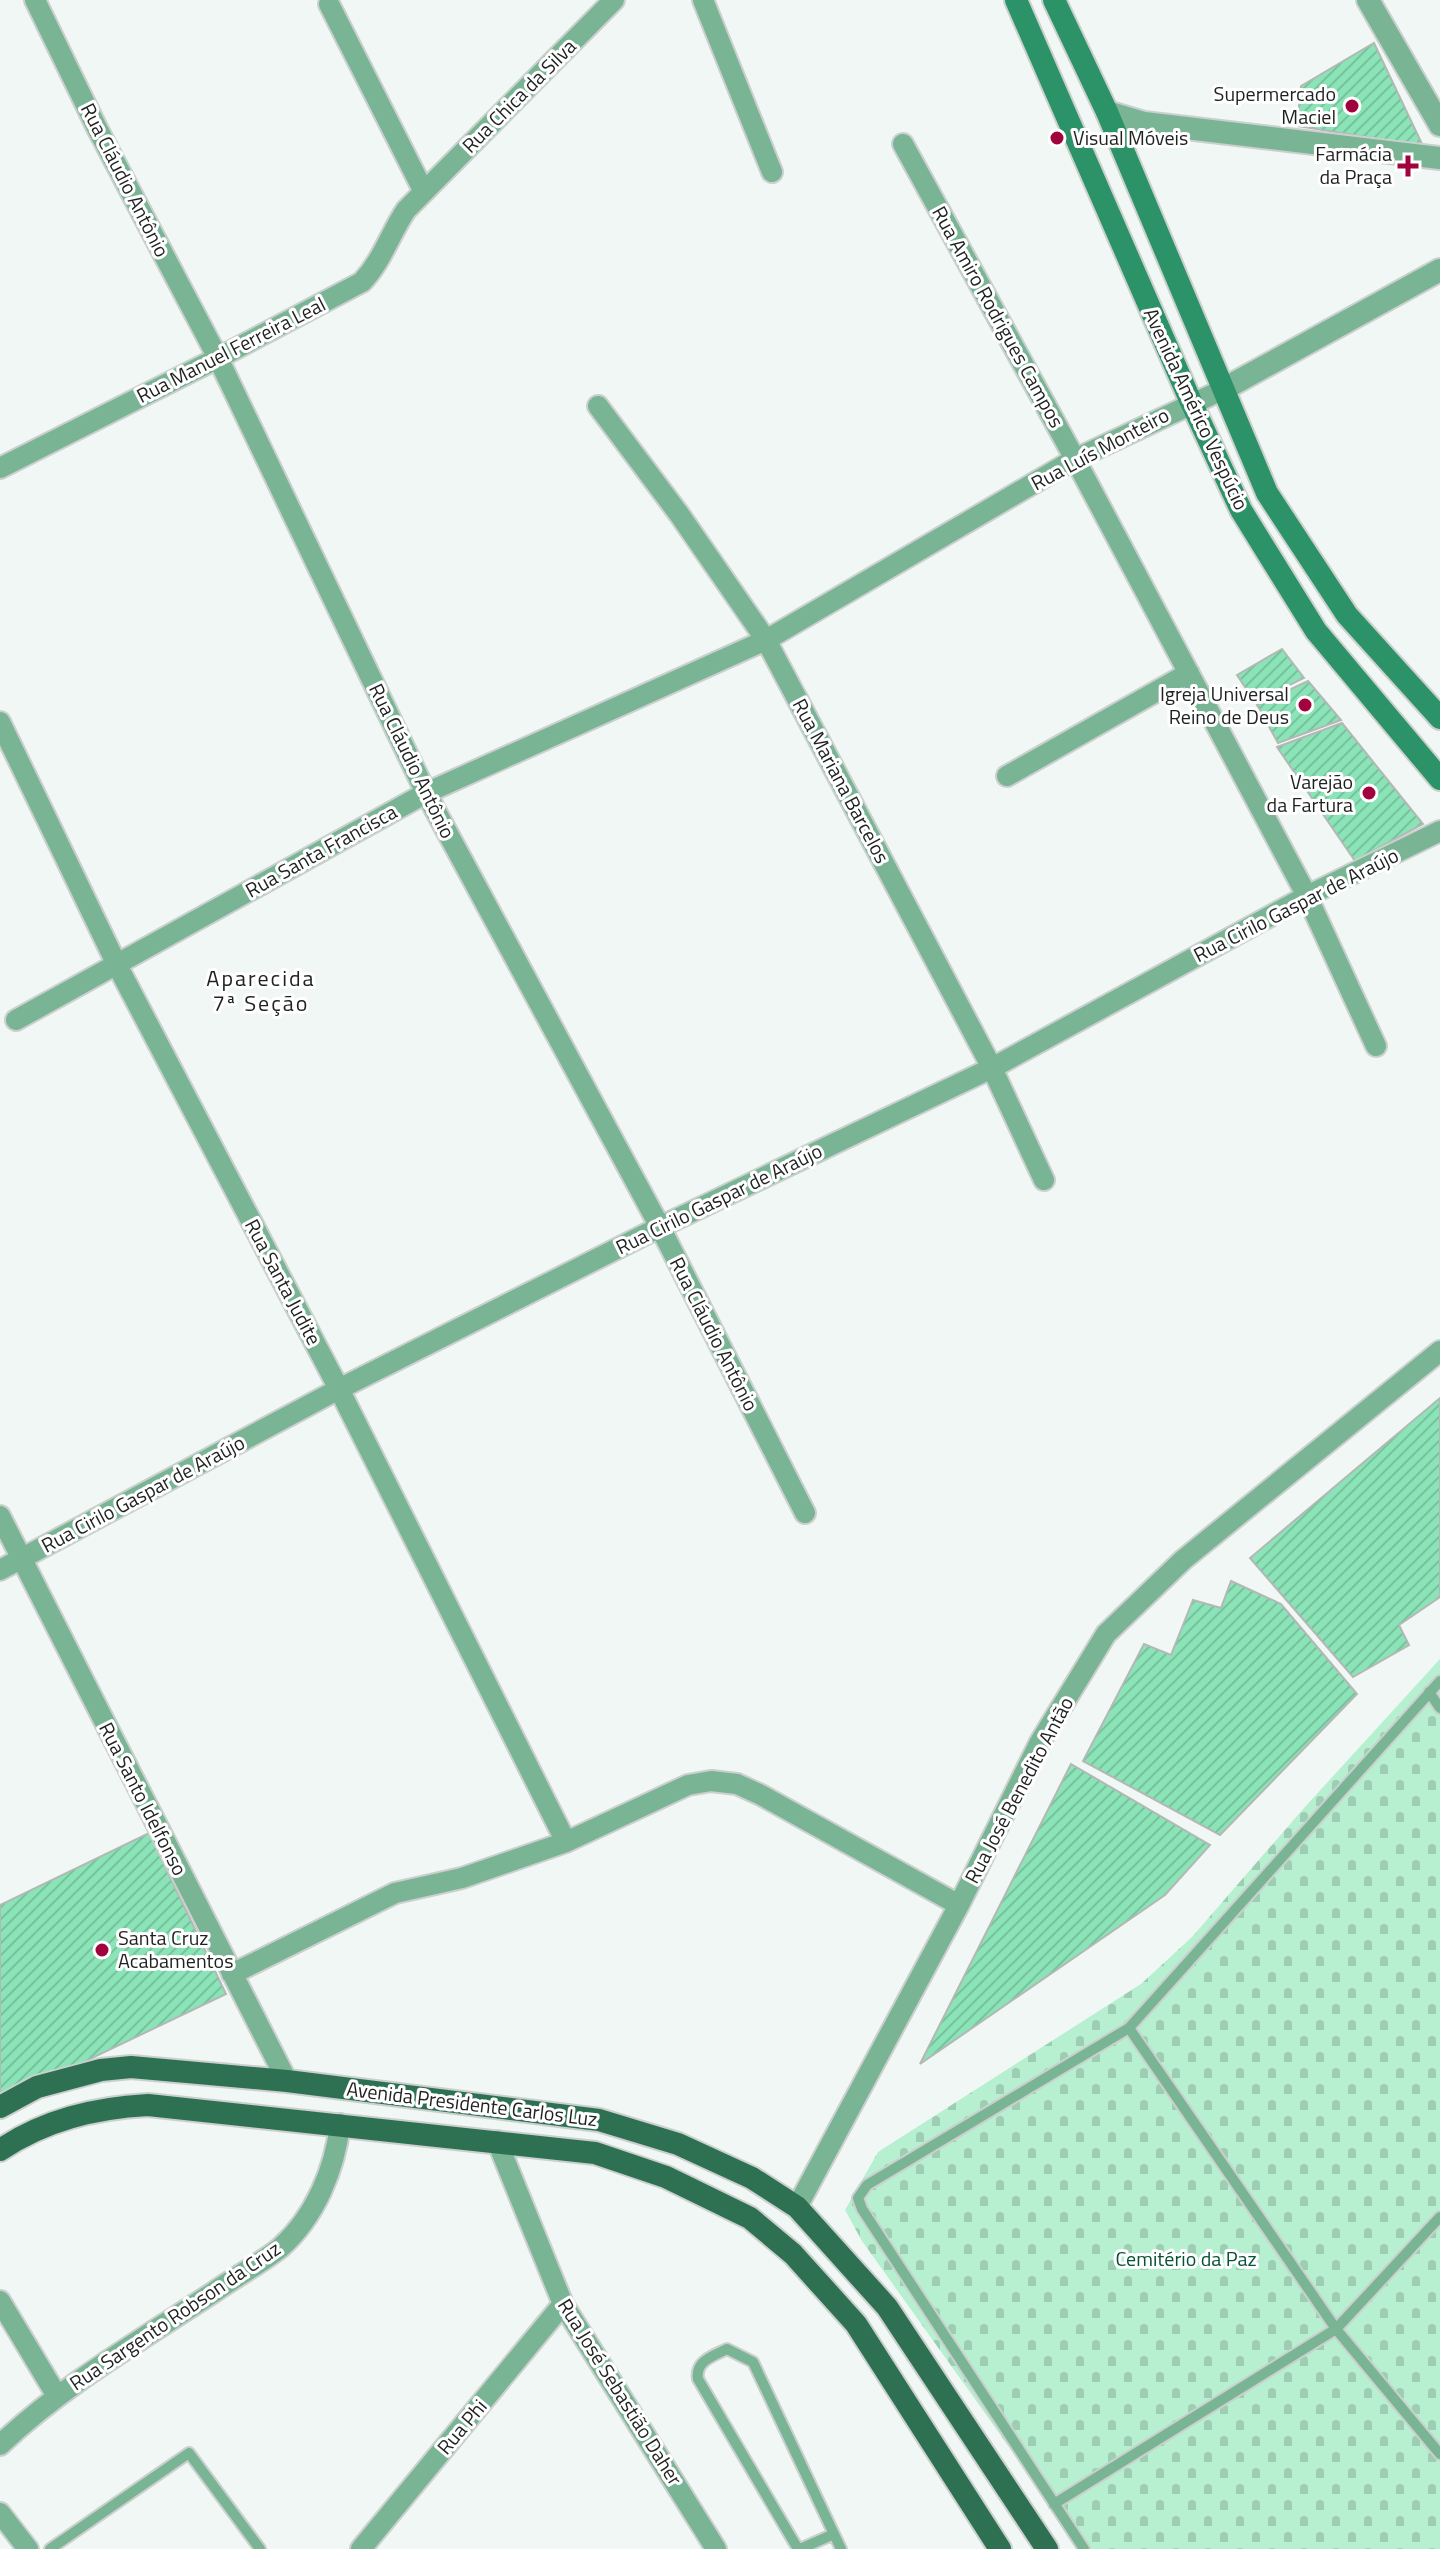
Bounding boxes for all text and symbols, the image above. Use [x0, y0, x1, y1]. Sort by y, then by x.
street label: Rua Chica da Silva [454, 31, 583, 160]
place label: Supermercado Maciel [1214, 78, 1336, 132]
street label: Rua Cláudio Antônio [73, 97, 178, 262]
marker: Supermercado Maciel [1343, 97, 1361, 115]
place label: Visual Móveis [1073, 122, 1188, 153]
marker: Visual Móveis [1048, 129, 1066, 147]
place label: Farmácia da Praça [1315, 138, 1392, 192]
marker: Farmácia da Praça [1399, 157, 1417, 175]
street label: Rua Amiro Rodrigues Campos [924, 200, 1072, 433]
street label: Rua Manuel Ferreira Leal [131, 288, 331, 411]
street label: Avenida Américo Vespúcio [1136, 303, 1257, 515]
street label: Rua Luís Monteiro [1025, 399, 1174, 498]
street label: Rua Cláudio Antônio [361, 678, 463, 844]
place label: Igreja Universal Reino de Deus [1160, 678, 1289, 732]
street label: Rua Mariana Barcelos [785, 693, 898, 869]
marker: Igreja Universal Reino de Deus [1296, 696, 1314, 714]
place label: Varejão da Fartura [1267, 766, 1353, 820]
marker: Varejão da Fartura [1360, 784, 1378, 802]
street label: Rua Santa Francisca [239, 796, 402, 905]
street label: Rua Cirilo Gaspar de Araújo [1188, 839, 1404, 970]
district label: Aparecida 7ª Seção [206, 961, 316, 1020]
street label: Rua Cirilo Gaspar de Araújo [610, 1135, 827, 1262]
street label: Rua Santa Judite [237, 1213, 330, 1350]
street label: Rua Cláudio Antônio [662, 1251, 767, 1416]
street label: Rua Cirilo Gaspar de Araújo [36, 1427, 250, 1560]
street label: Rua José Benedito Antão [956, 1691, 1081, 1889]
street label: Rua Santo Idelfonso [91, 1717, 196, 1881]
place label: Santa Cruz Acabamentos [118, 1922, 233, 1976]
marker: Santa Cruz Acabamentos [93, 1941, 111, 1959]
street label: Avenida Presidente Carlos Luz [345, 2073, 599, 2134]
street label: Rua Sargento Robson da Cruz [63, 2233, 286, 2398]
park label: Cemitério da Paz [1115, 2243, 1257, 2274]
street label: Rua José Sebastião Daher [550, 2292, 691, 2491]
street label: Rua Phi [429, 2392, 494, 2461]

